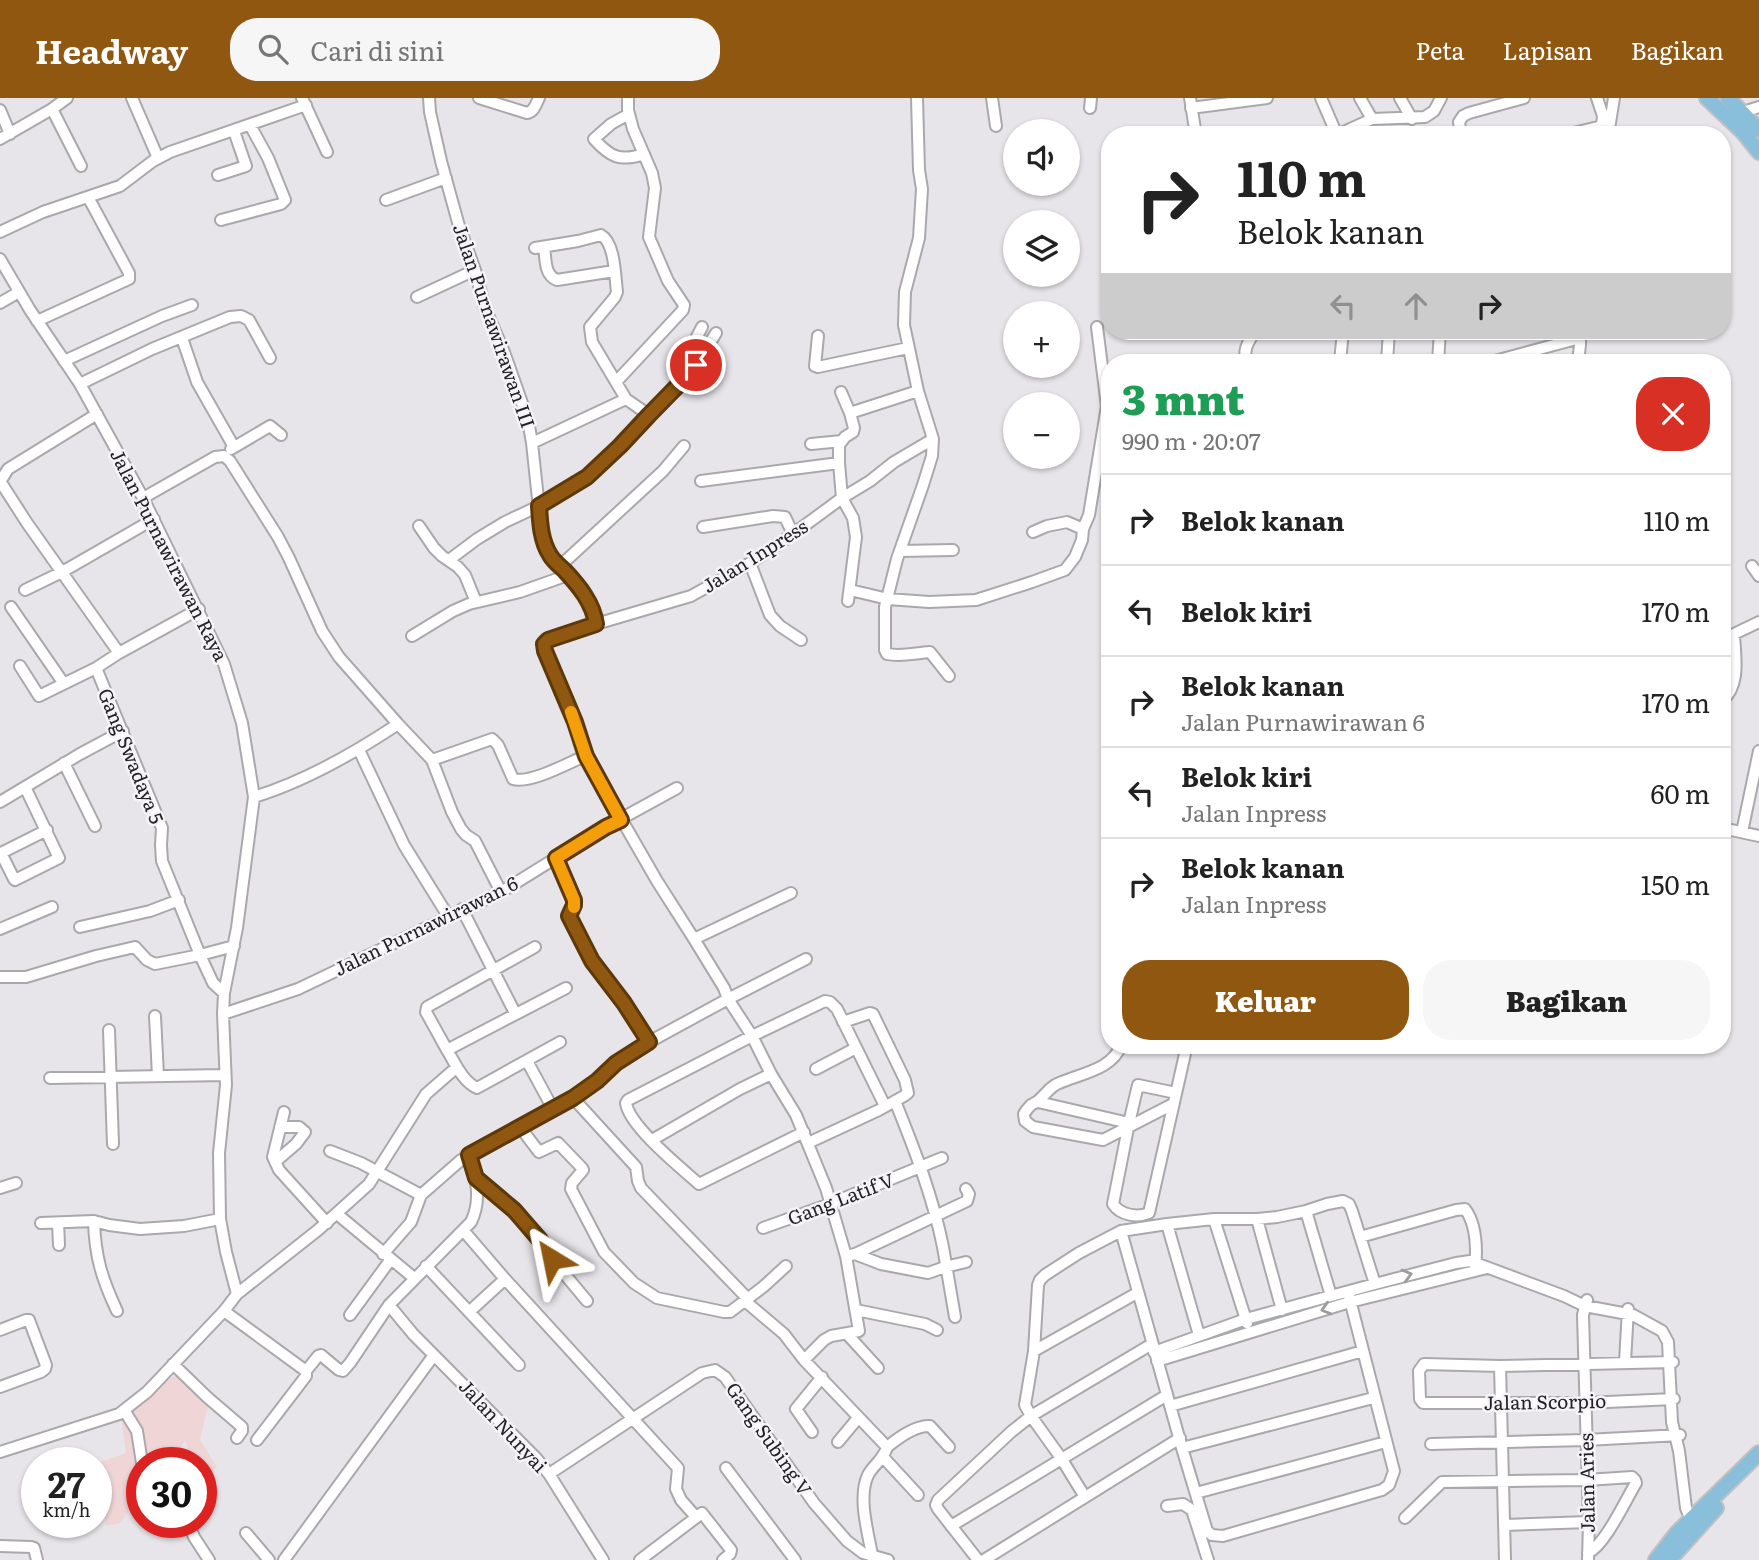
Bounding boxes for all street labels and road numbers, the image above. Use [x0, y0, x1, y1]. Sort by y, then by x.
street label: Jalan Purnawirawan III [447, 220, 543, 432]
street label: Jalan Purnawirawan Raya [104, 444, 236, 666]
street label: Jalan Inpress [696, 511, 813, 599]
street label: Gang Swadaya 5 [92, 684, 172, 828]
street label: Jalan Purnawirawan 6 [329, 868, 522, 982]
street label: Gang Latif V [783, 1165, 898, 1231]
street label: Jalan Nunyai [453, 1372, 554, 1478]
street label: Gang Subing V [720, 1376, 819, 1501]
street label: Jalan Scorpio [1483, 1386, 1607, 1416]
street label: Jalan Aries [1571, 1432, 1601, 1533]

